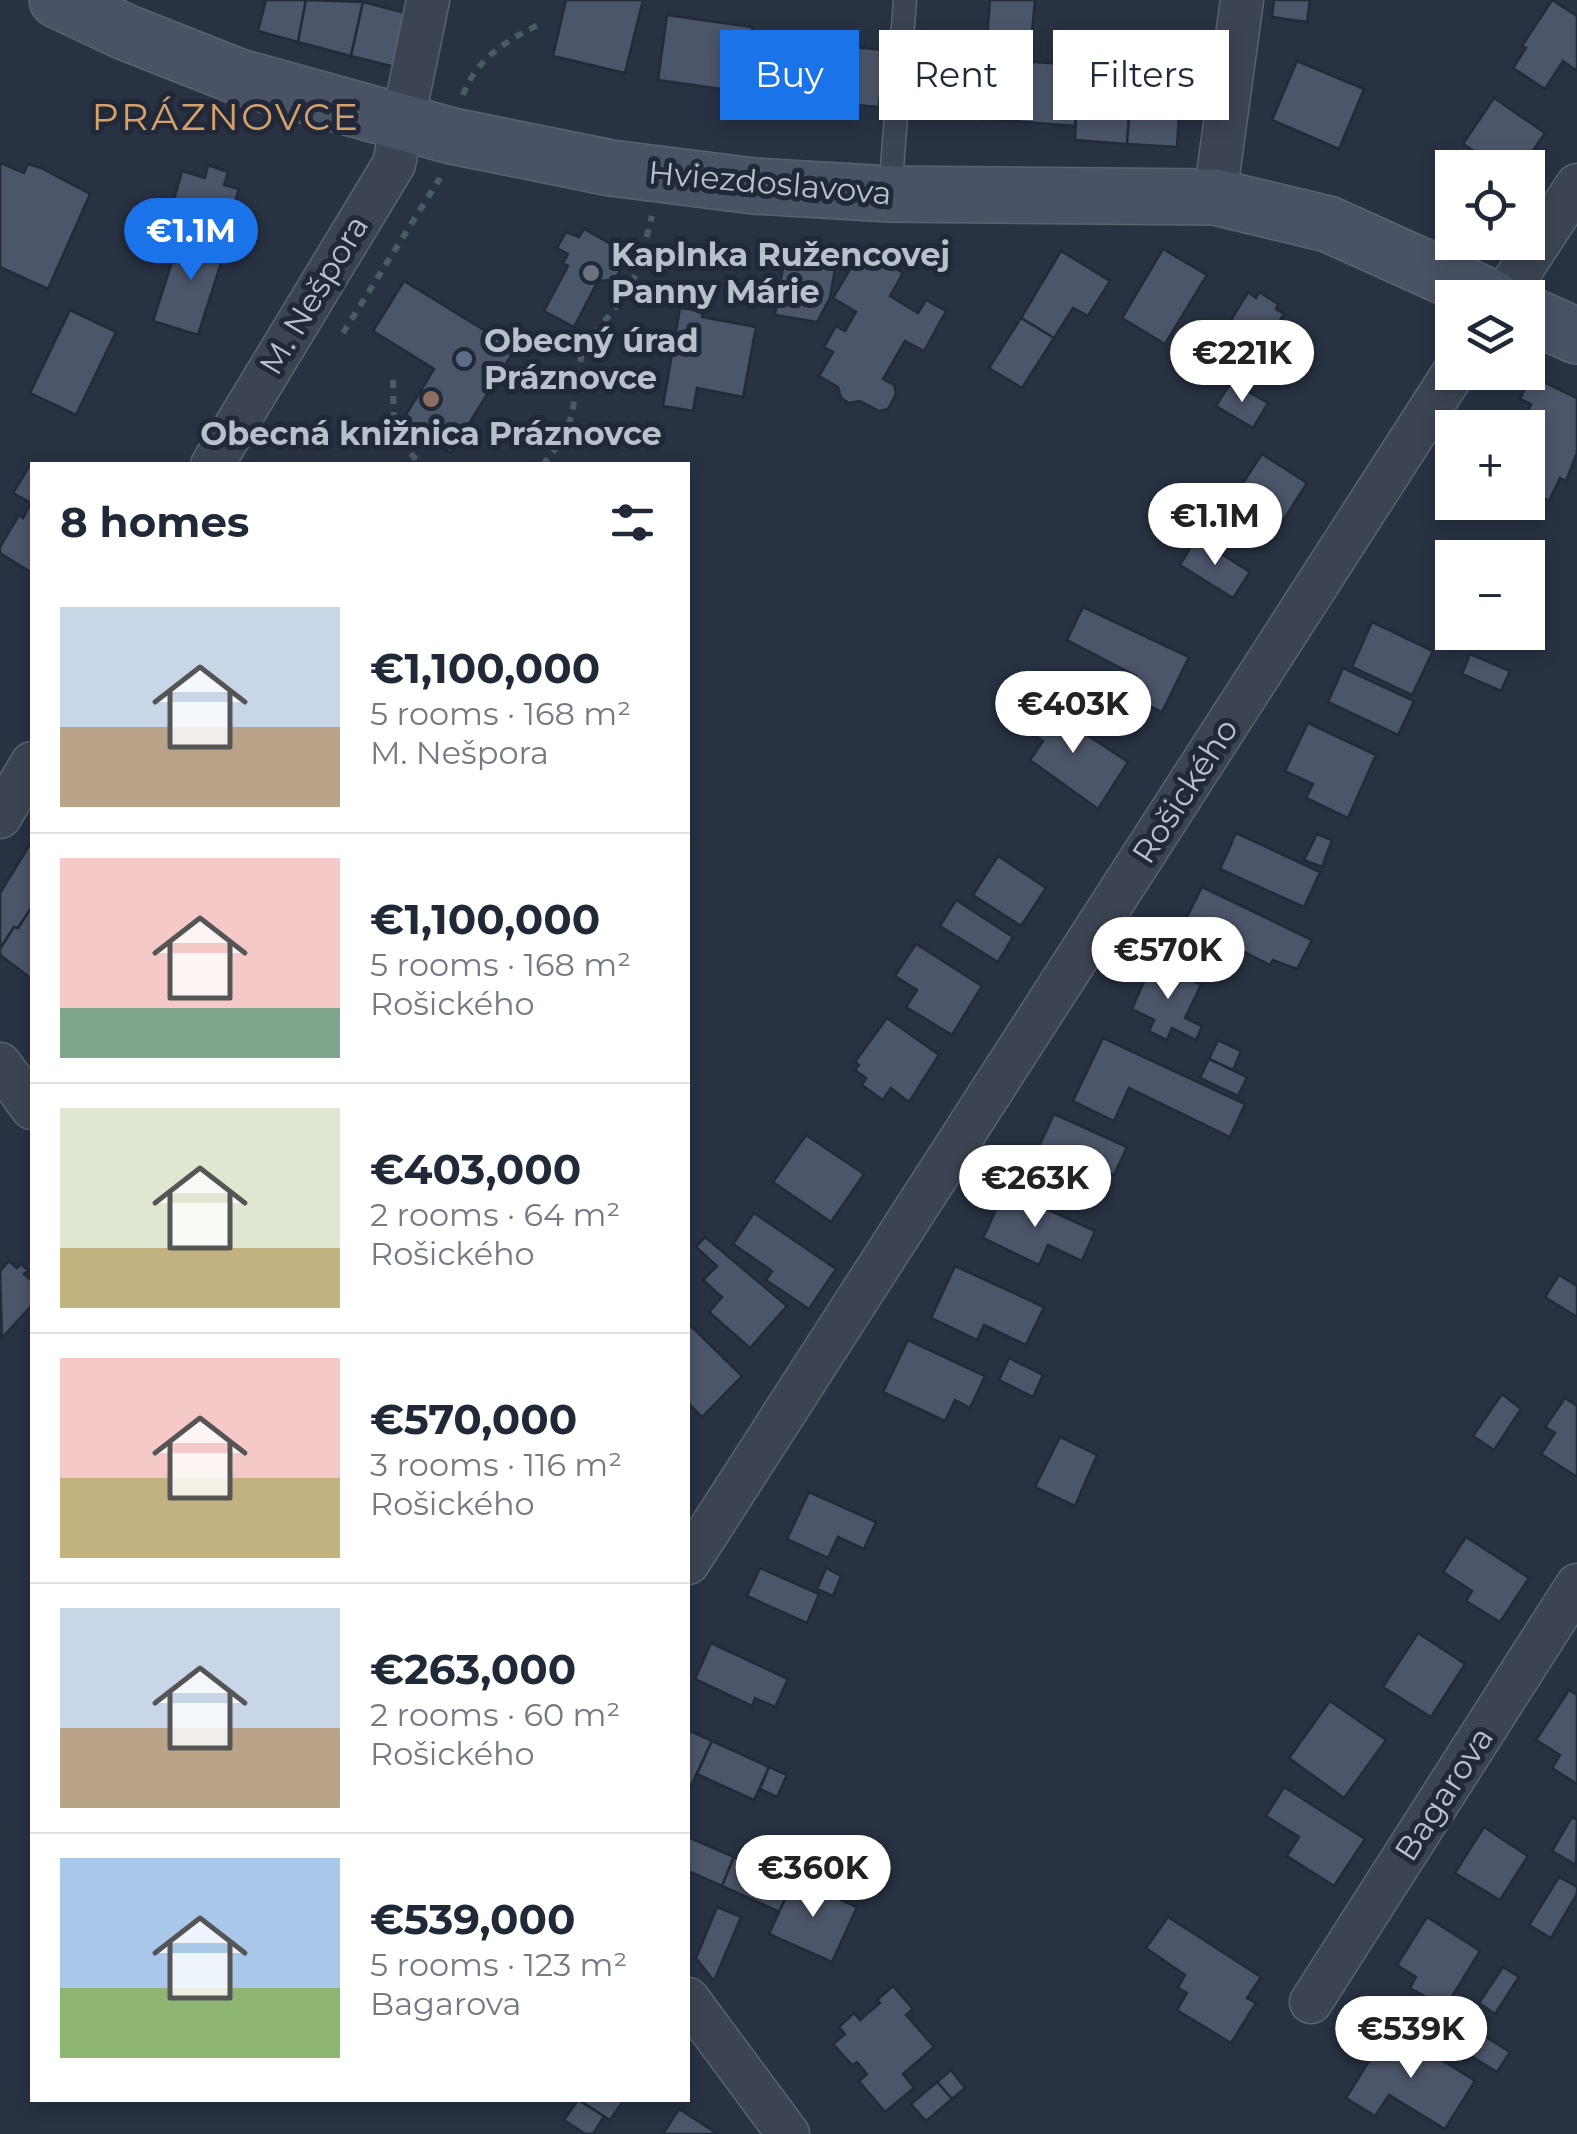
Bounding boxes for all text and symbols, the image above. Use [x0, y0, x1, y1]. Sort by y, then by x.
chip: Buy [720, 30, 859, 120]
chip: Rent [879, 30, 1033, 120]
chip: Filters [1053, 30, 1229, 120]
district label: PRÁZNOVCE [92, 93, 360, 140]
map controls [1435, 150, 1545, 650]
button: locate [1435, 150, 1545, 260]
street label: Hviezdoslavova [647, 152, 893, 213]
pin: €1.1M [121, 198, 261, 283]
street label: M. Nešpora [251, 208, 376, 381]
text: €1.1M [146, 211, 236, 250]
place label: Kaplnka Ružencovej Panny Márie [611, 235, 950, 311]
marker: Kaplnka Ružencovej Panny Márie [580, 262, 602, 284]
button: layers [1435, 280, 1545, 390]
pin: €221K [1172, 320, 1312, 405]
place label: Obecný úrad Práznovce [484, 321, 699, 397]
text: €221K [1192, 333, 1292, 372]
marker: Obecný úrad Práznovce [453, 348, 475, 370]
marker: Obecná knižnica Práznovce [420, 388, 442, 410]
button: + [1435, 410, 1545, 520]
place label: Obecná knižnica Práznovce [200, 414, 662, 453]
pin: €1.1M [1145, 483, 1285, 568]
icon: filters [605, 495, 660, 550]
text: 8 homes [60, 496, 249, 548]
text: €1.1M [1170, 496, 1260, 535]
button: − [1435, 540, 1545, 650]
text: €1,100,000 [370, 642, 600, 694]
icon: home [140, 647, 260, 767]
pin: €403K [1003, 671, 1143, 756]
text: €403K [1017, 684, 1129, 723]
text: 5 rooms · 168 m² [370, 694, 631, 733]
street label: Rošického [1123, 711, 1246, 870]
text: M. Nešpora [370, 733, 549, 772]
text: €1,100,000 [370, 893, 600, 945]
icon: home [140, 898, 260, 1018]
pin: €570K [1098, 917, 1238, 1002]
text: €570K [1114, 930, 1222, 969]
text: 5 rooms · 168 m² [370, 945, 631, 984]
text: Rošického [370, 984, 535, 1023]
text: €403,000 [370, 1143, 581, 1195]
pin: €263K [965, 1145, 1105, 1230]
icon: home [140, 1148, 260, 1268]
text: €263K [981, 1158, 1089, 1197]
text: 2 rooms · 64 m² [370, 1195, 620, 1234]
text: Rošického [370, 1234, 535, 1273]
text: €570,000 [370, 1393, 577, 1445]
icon: home [140, 1398, 260, 1518]
text: 3 rooms · 116 m² [370, 1445, 622, 1484]
text: Rošického [370, 1484, 535, 1523]
text: €263,000 [370, 1643, 576, 1695]
icon: home [140, 1648, 260, 1768]
text: 2 rooms · 60 m² [370, 1695, 620, 1734]
street label: Bagarova [1386, 1720, 1501, 1868]
text: Rošického [370, 1734, 535, 1773]
pin: €360K [743, 1835, 883, 1920]
text: €360K [758, 1848, 868, 1887]
text: €539,000 [370, 1893, 576, 1945]
icon: home [140, 1898, 260, 2018]
text: 5 rooms · 123 m² [370, 1945, 627, 1984]
text: Bagarova [370, 1984, 521, 2023]
pin: €539K [1341, 1996, 1481, 2081]
text: €539K [1357, 2009, 1465, 2048]

